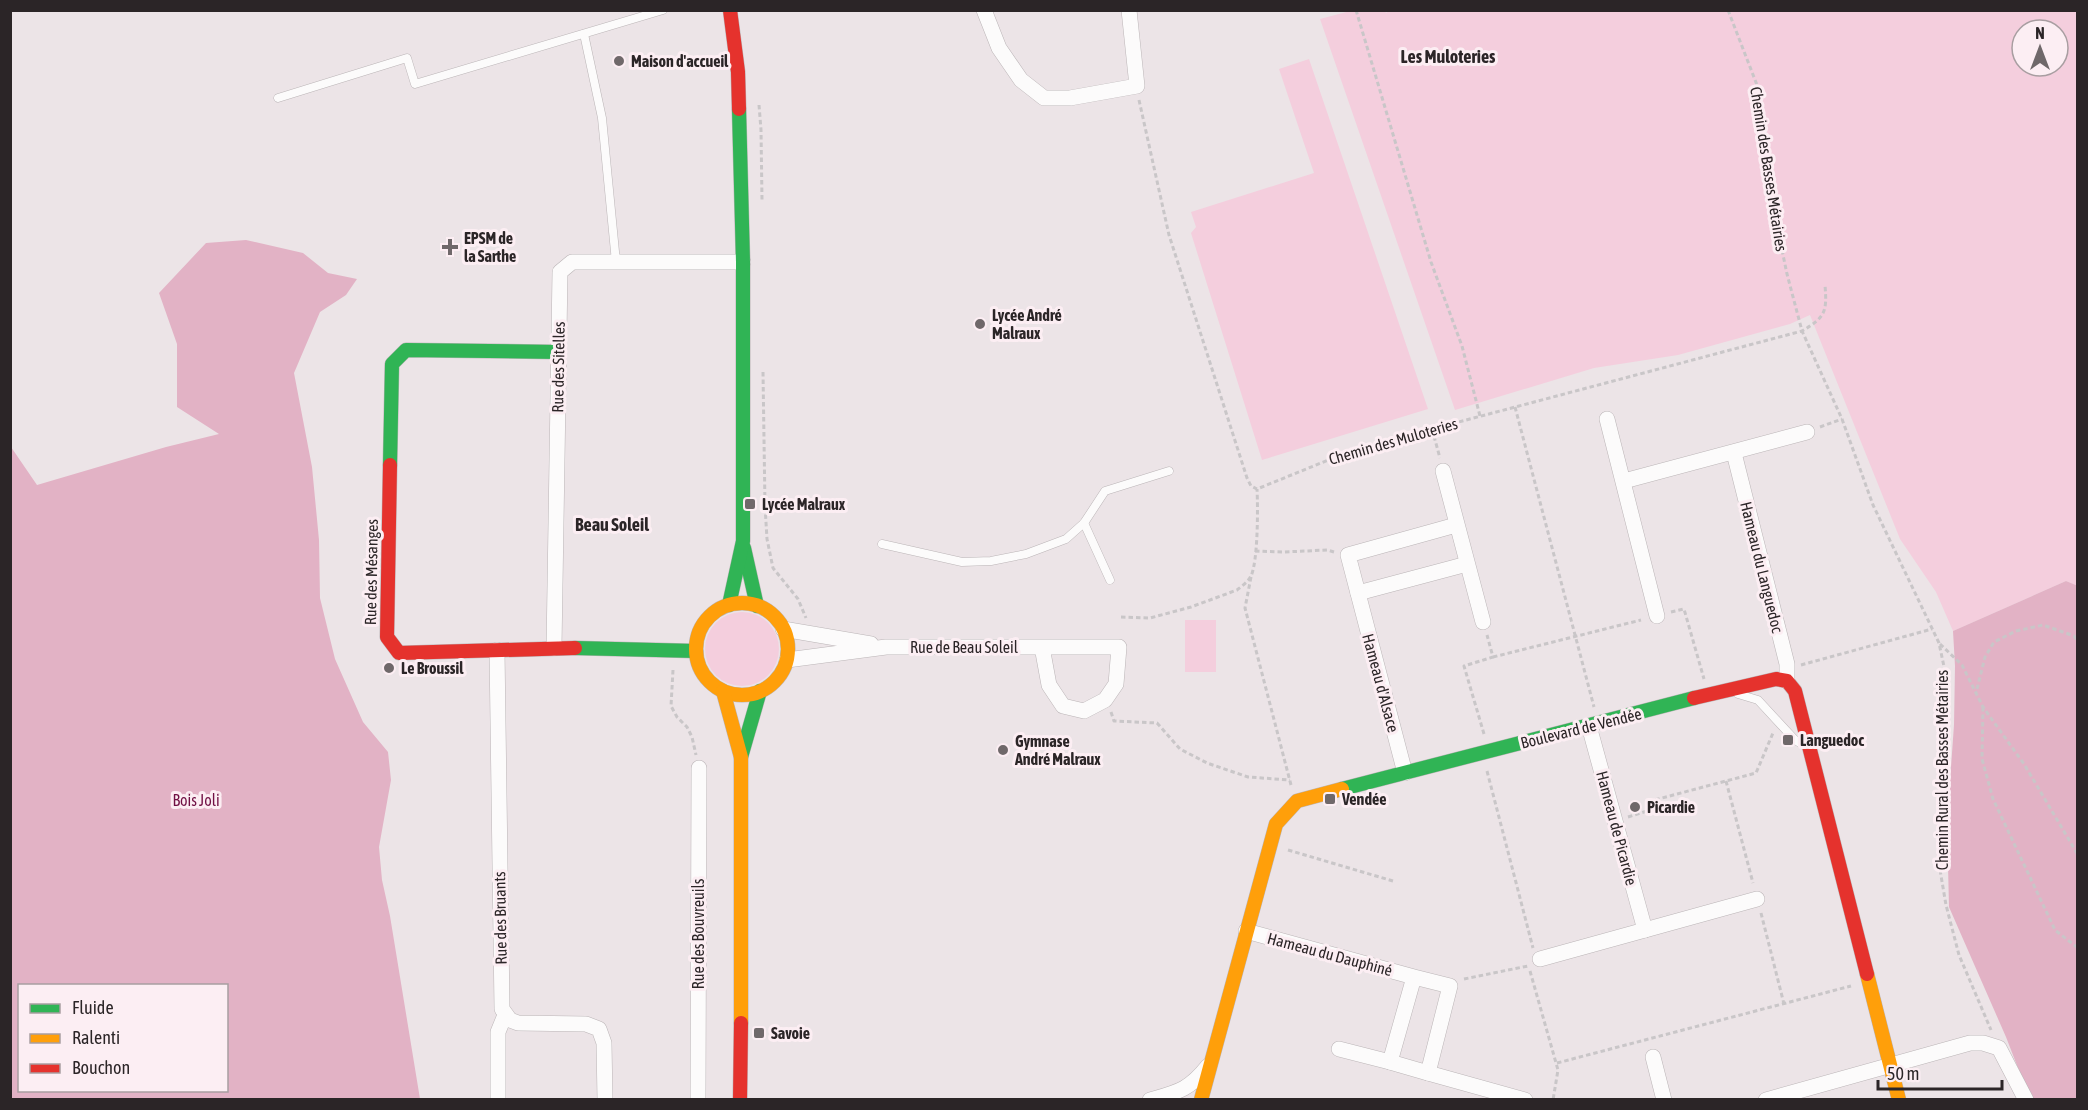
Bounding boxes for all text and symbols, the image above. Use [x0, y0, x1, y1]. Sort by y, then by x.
north arrow [2010, 18, 2070, 78]
text: N [2035, 24, 2045, 42]
district label: Les Muloteries [1401, 46, 1496, 67]
place label: Maison d'accueil [631, 52, 729, 70]
marker: Maison d'accueil [612, 54, 626, 68]
street label: Chemin des Basses Métairies [1747, 85, 1791, 253]
place label: EPSM de la Sarthe [464, 229, 516, 265]
marker: EPSM de la Sarthe [441, 238, 459, 256]
place label: Lycée André Malraux [992, 306, 1062, 342]
marker: Lycée André Malraux [973, 317, 987, 331]
street label: Rue des Sitelles [548, 321, 568, 413]
street label: Chemin des Muloteries [1327, 414, 1460, 468]
place label: Lycée Malraux [762, 495, 846, 513]
marker: Lycée Malraux [743, 497, 757, 511]
street label: Hameau du Languedoc [1736, 500, 1787, 635]
district label: Beau Soleil [575, 514, 649, 535]
street label: Rue des Mésanges [361, 518, 382, 625]
street label: Hameau d'Alsace [1359, 632, 1403, 734]
street label: Rue de Beau Soleil [910, 638, 1019, 656]
place label: Le Broussil [401, 659, 464, 677]
marker: Le Broussil [382, 661, 396, 675]
street label: Chemin Rural des Basses Métairies [1933, 669, 1951, 870]
street label: Boulevard de Vendée [1519, 704, 1643, 752]
place label: Languedoc [1800, 731, 1864, 749]
place label: Gymnase André Malraux [1014, 732, 1101, 768]
marker: Languedoc [1781, 733, 1795, 747]
marker: Gymnase André Malraux [996, 743, 1010, 757]
street label: Hameau de Picardie [1593, 769, 1641, 887]
place label: Vendée [1341, 790, 1386, 808]
park label: Bois Joli [172, 791, 220, 809]
marker: Vendée [1323, 792, 1337, 806]
place label: Picardie [1647, 798, 1695, 816]
marker: Picardie [1628, 800, 1642, 814]
street label: Rue des Bruants [490, 871, 510, 965]
street label: Rue des Bouvreuils [689, 878, 707, 989]
street label: Hameau du Dauphiné [1265, 929, 1394, 980]
legend [18, 984, 228, 1092]
text: Fluide [72, 997, 114, 1018]
place label: Savoie [771, 1024, 810, 1042]
marker: Savoie [752, 1026, 766, 1040]
text: Ralenti [72, 1027, 120, 1048]
scale bar [1878, 1053, 2002, 1091]
text: Bouchon [72, 1057, 130, 1078]
text: 50 m [1887, 1063, 1919, 1084]

